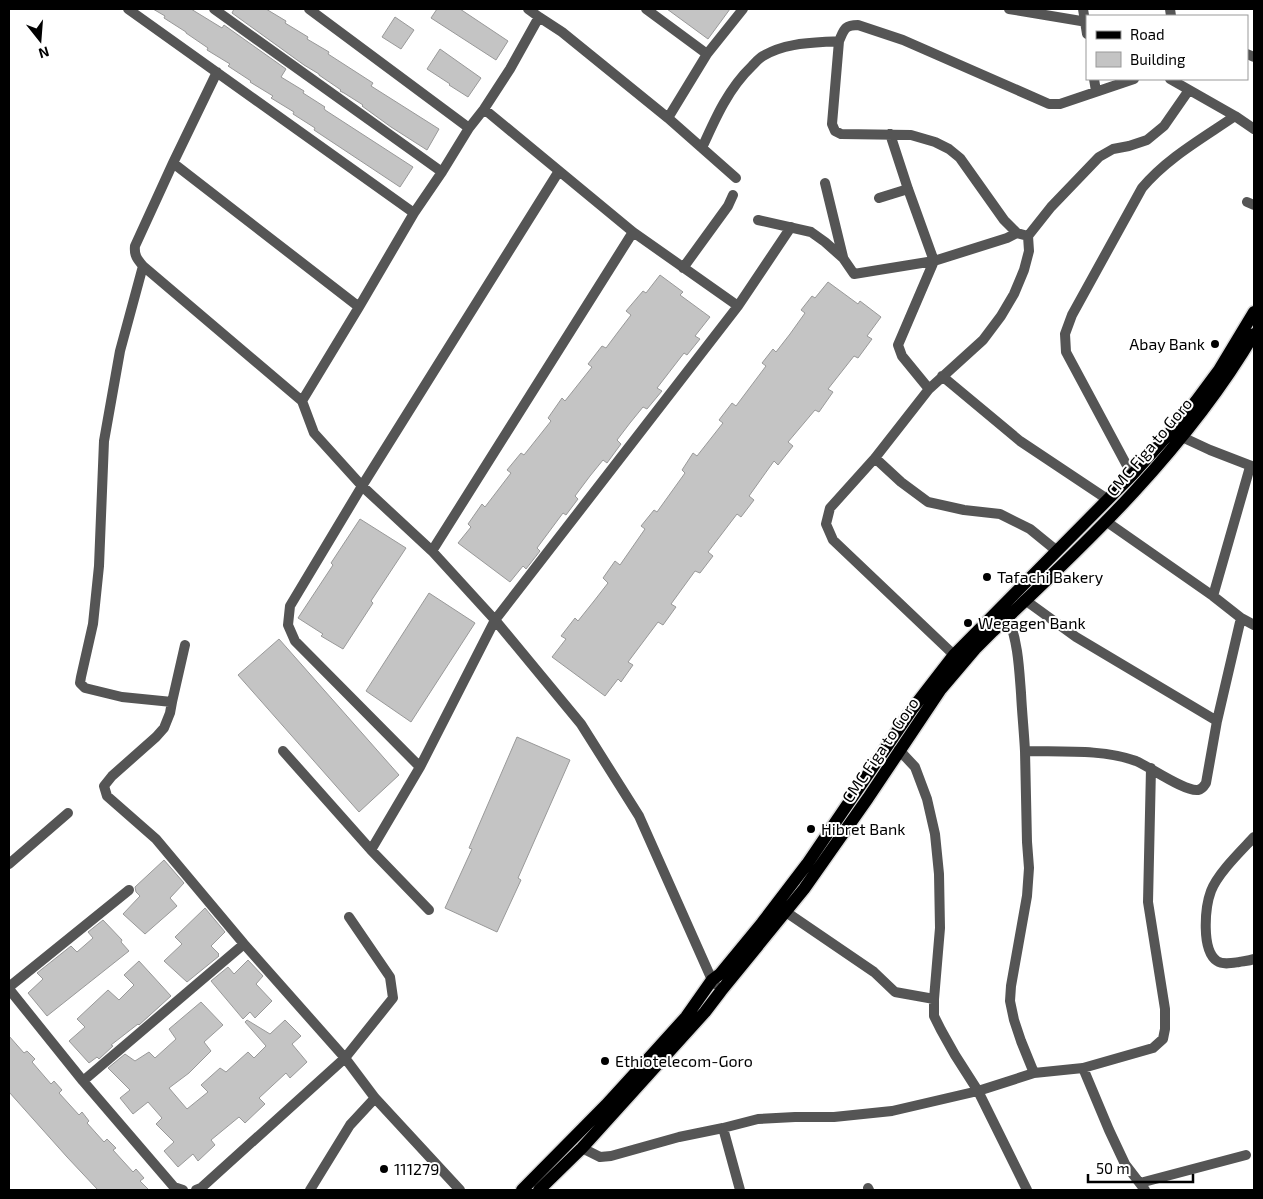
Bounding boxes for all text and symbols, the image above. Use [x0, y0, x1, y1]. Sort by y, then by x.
north arrow [15, 15, 65, 65]
legend [1086, 15, 1248, 80]
text: Road [1130, 25, 1165, 43]
text: N [37, 43, 51, 63]
text: Building [1130, 50, 1186, 68]
place label: Abay Bank [1129, 334, 1205, 353]
marker: Abay Bank [1209, 338, 1221, 350]
street label: CMC Figa to Goro [1102, 394, 1195, 500]
place label: Tafachi Bakery [997, 567, 1104, 586]
marker: Tafachi Bakery [981, 571, 993, 583]
place label: Wegagen Bank [978, 613, 1086, 632]
marker: Wegagen Bank [962, 617, 974, 629]
street label: CMC Figa to Goro [837, 694, 922, 806]
place label: Hibret Bank [821, 819, 905, 838]
marker: Hibret Bank [805, 823, 817, 835]
place label: Ethiotelecom-Goro [615, 1051, 753, 1070]
marker: Ethiotelecom-Goro [599, 1055, 611, 1067]
scale bar [1088, 1152, 1193, 1184]
place label: 111279 [394, 1159, 439, 1178]
text: 50 m [1096, 1159, 1130, 1177]
marker: 111279 [378, 1163, 390, 1175]

